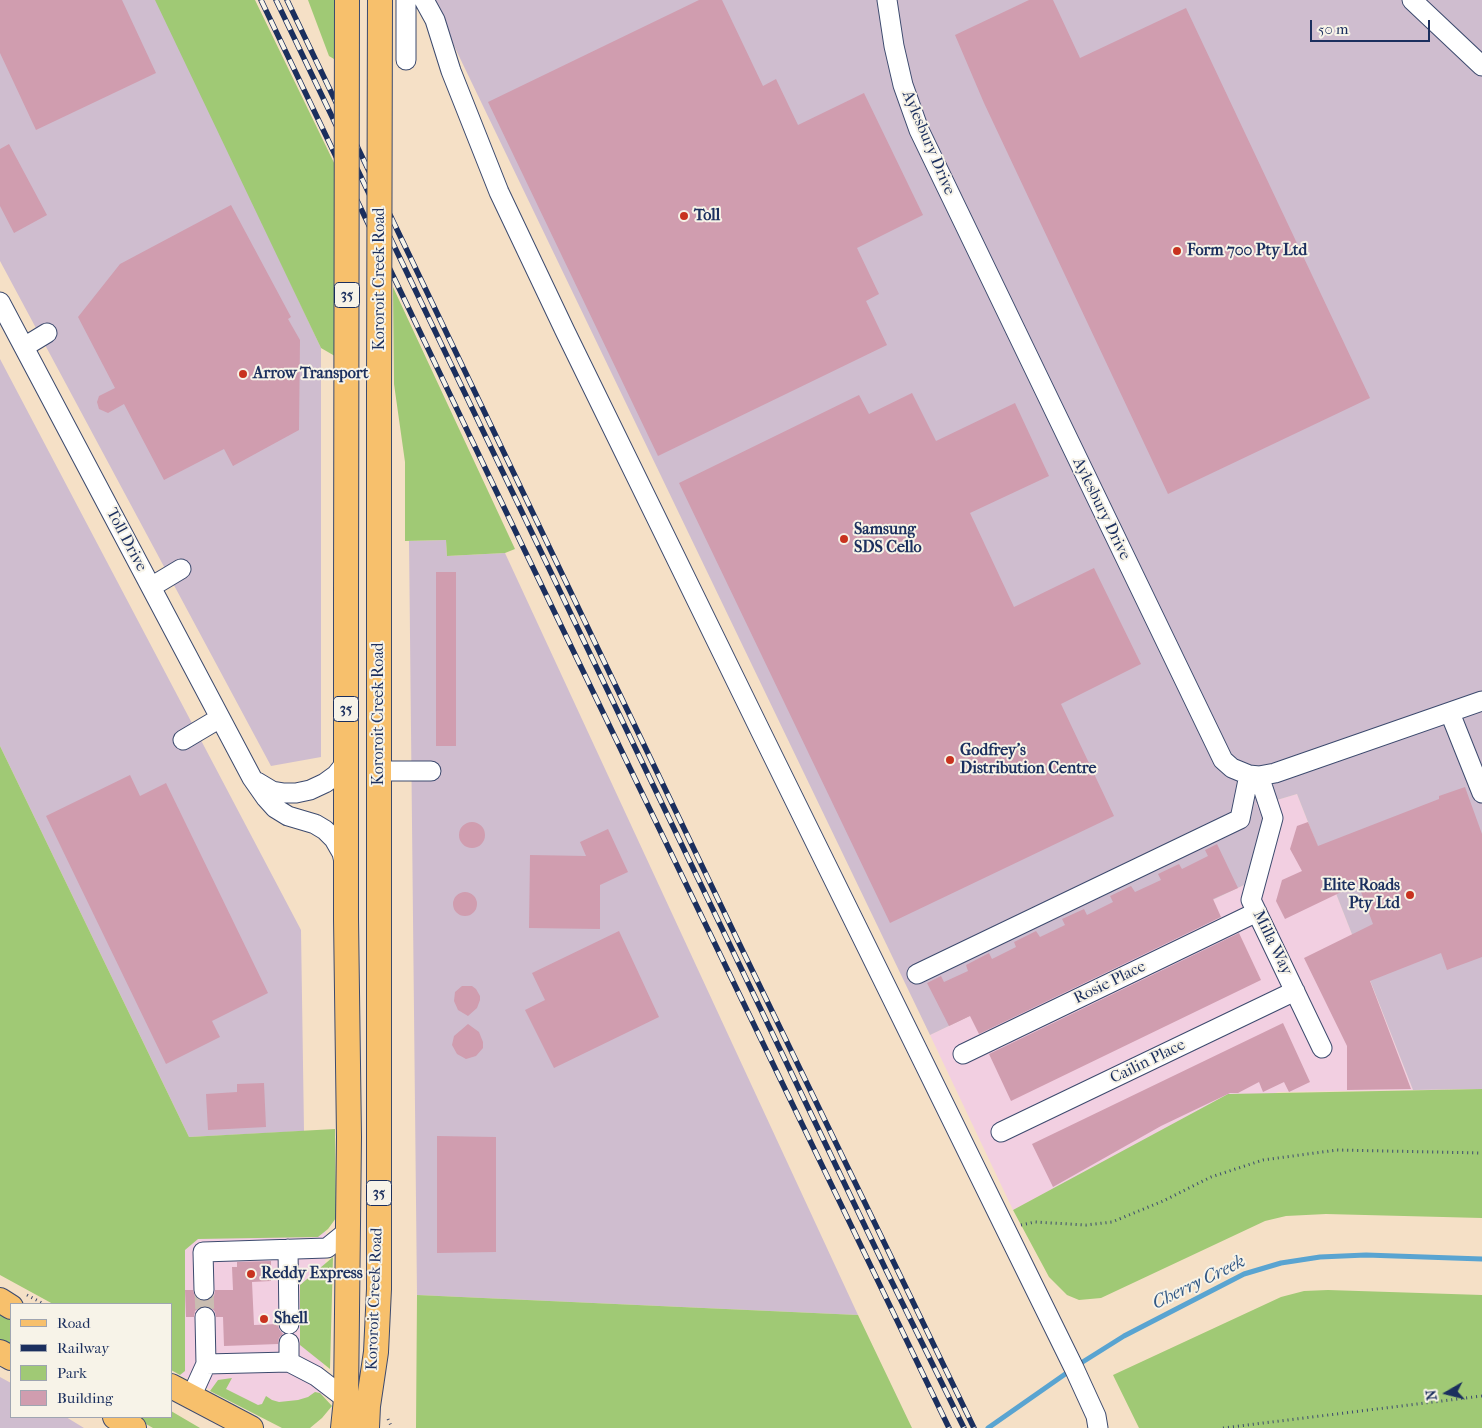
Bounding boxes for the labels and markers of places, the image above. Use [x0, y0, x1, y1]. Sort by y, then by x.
place label: Toll [694, 206, 720, 226]
marker: Toll [678, 210, 690, 222]
place label: Form 700 Pty Ltd [1187, 241, 1307, 261]
marker: Form 700 Pty Ltd [1171, 245, 1183, 257]
place label: Arrow Transport [253, 364, 368, 384]
marker: Arrow Transport [237, 368, 249, 380]
place label: Samsung SDS Cello [854, 520, 922, 558]
marker: Samsung SDS Cello [838, 533, 850, 545]
place label: Godfrey's Distribution Centre [960, 741, 1096, 779]
marker: Godfrey's Distribution Centre [944, 754, 956, 766]
place label: Elite Roads Pty Ltd [1323, 876, 1400, 914]
marker: Elite Roads Pty Ltd [1404, 889, 1416, 901]
place label: Reddy Express [261, 1264, 363, 1284]
marker: Reddy Express [245, 1268, 257, 1280]
place label: Shell [274, 1309, 308, 1329]
marker: Shell [258, 1313, 270, 1325]

